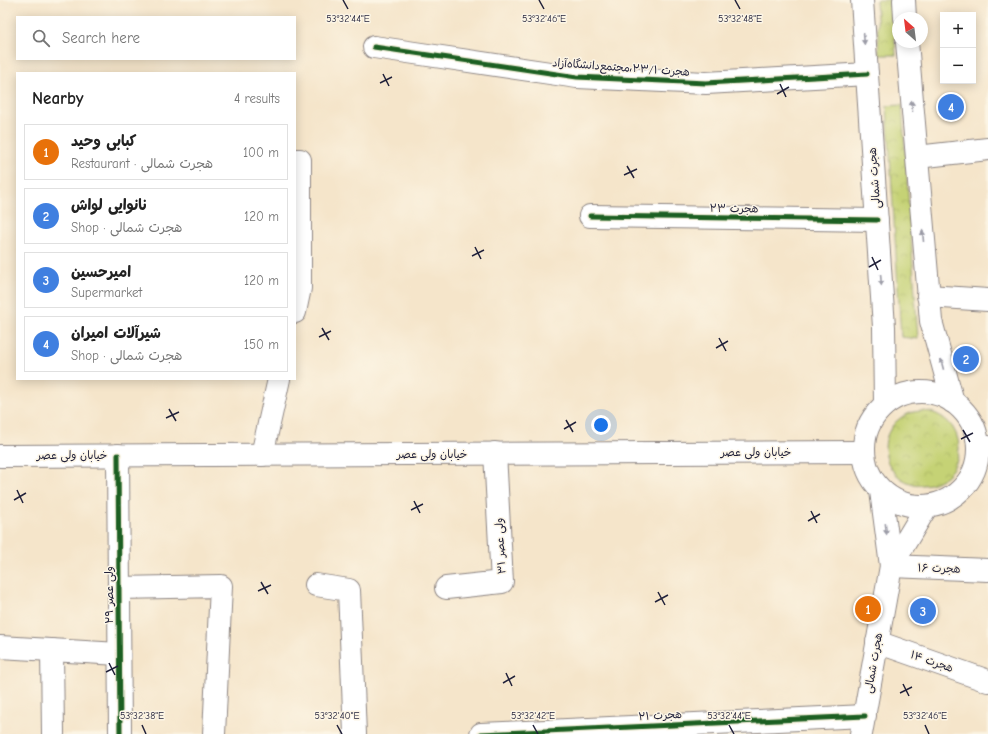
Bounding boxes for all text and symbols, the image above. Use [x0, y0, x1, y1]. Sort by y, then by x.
north arrow [892, 12, 928, 48]
map controls [940, 12, 976, 84]
button: + [940, 12, 976, 48]
text: 53°32'44"E [326, 13, 370, 25]
text: 53°32'46"E [522, 13, 566, 25]
text: 53°32'48"E [718, 13, 762, 25]
search box [16, 16, 296, 60]
icon: search [30, 27, 52, 49]
text: Search here [62, 29, 140, 47]
one-way arrow [861, 33, 868, 45]
button: − [940, 48, 976, 84]
street label: هجرت ۲۳/۱،مجتمع‌دانشگاه‌آزاد [552, 56, 690, 81]
text: Nearby [32, 89, 83, 108]
text: 4 results [234, 91, 280, 106]
pin: 4 [938, 92, 964, 122]
one-way arrow [909, 100, 916, 112]
text: کبابی وحید [71, 132, 136, 150]
text: 1 [43, 145, 49, 160]
text: 100 m [243, 145, 279, 160]
street label: هجرت شمالی [866, 147, 884, 209]
text: Restaurant · هجرت شمالی [71, 156, 213, 171]
text: نانوایی لواش [71, 196, 148, 214]
street label: هجرت ۲۳ [710, 202, 758, 215]
text: 2 [43, 209, 49, 224]
text: 120 m [244, 209, 279, 224]
text: Shop · هجرت شمالی [71, 220, 182, 235]
one-way arrow [920, 230, 927, 242]
text: امیرحسین [71, 263, 131, 281]
text: 3 [43, 273, 49, 288]
text: 120 m [244, 273, 279, 288]
one-way arrow [877, 274, 884, 286]
text: Supermarket [71, 285, 142, 300]
text: شیرآلات امیران [71, 324, 161, 342]
text: 4 [43, 337, 49, 352]
text: 150 m [244, 337, 279, 352]
pin: 2 [953, 344, 979, 374]
text: Shop · هجرت شمالی [71, 348, 182, 363]
one-way arrow [939, 358, 945, 370]
your location [591, 415, 611, 435]
street label: خیابان ولی عصر [720, 446, 791, 460]
street label: خیابان ولی عصر [396, 448, 467, 462]
street label: خیابان ولی عصر [36, 449, 107, 463]
street label: ولی عصر ۳۱ [493, 517, 509, 574]
one-way arrow [883, 522, 889, 535]
street label: هجرت ۱۶ [917, 561, 961, 576]
street label: ولی عصر ۲۹ [103, 566, 117, 624]
pin: 1 [855, 594, 881, 624]
pin: 3 [910, 596, 936, 626]
street label: هجرت شمالی [862, 632, 886, 695]
street label: هجرت ۱۴ [909, 648, 955, 675]
street label: هجرت ۲۱ [638, 708, 682, 723]
text: 53°32'38"E [120, 710, 164, 722]
text: 53°32'40"E [315, 710, 359, 722]
text: 53°32'42"E [511, 710, 555, 722]
text: 53°32'44"E [707, 710, 751, 722]
text: 53°32'46"E [903, 710, 947, 722]

